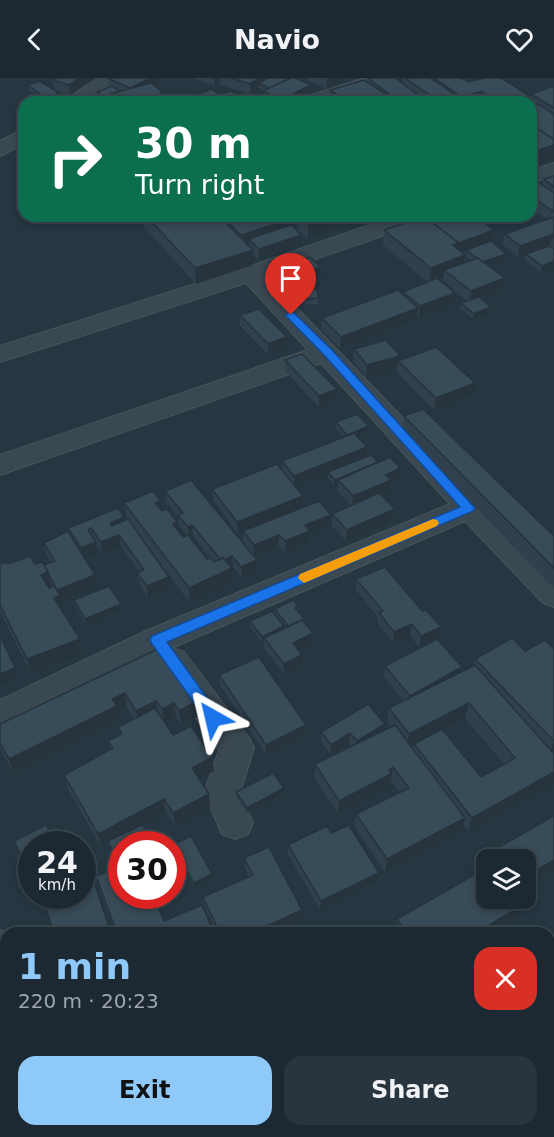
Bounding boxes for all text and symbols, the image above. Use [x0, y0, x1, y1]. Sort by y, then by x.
icon: back [18, 23, 51, 56]
icon: heart [503, 23, 536, 56]
text: Navio [234, 24, 320, 55]
text: 30 m [135, 119, 252, 168]
icon: right [36, 120, 114, 198]
text: Turn right [135, 169, 264, 200]
pin [265, 253, 316, 315]
icon: arrive [274, 262, 307, 295]
position arrow [181, 686, 245, 750]
speed limit sign: 30 [108, 831, 186, 909]
text: 24 [36, 845, 78, 880]
map controls [476, 849, 536, 909]
button: layers [476, 849, 536, 909]
text: km/h [38, 876, 76, 894]
text: 1 min [18, 946, 131, 987]
button: close [474, 947, 537, 1010]
text: 220 m · 20:23 [18, 989, 159, 1013]
button: Exit [18, 1056, 272, 1125]
button: Share [284, 1056, 537, 1125]

